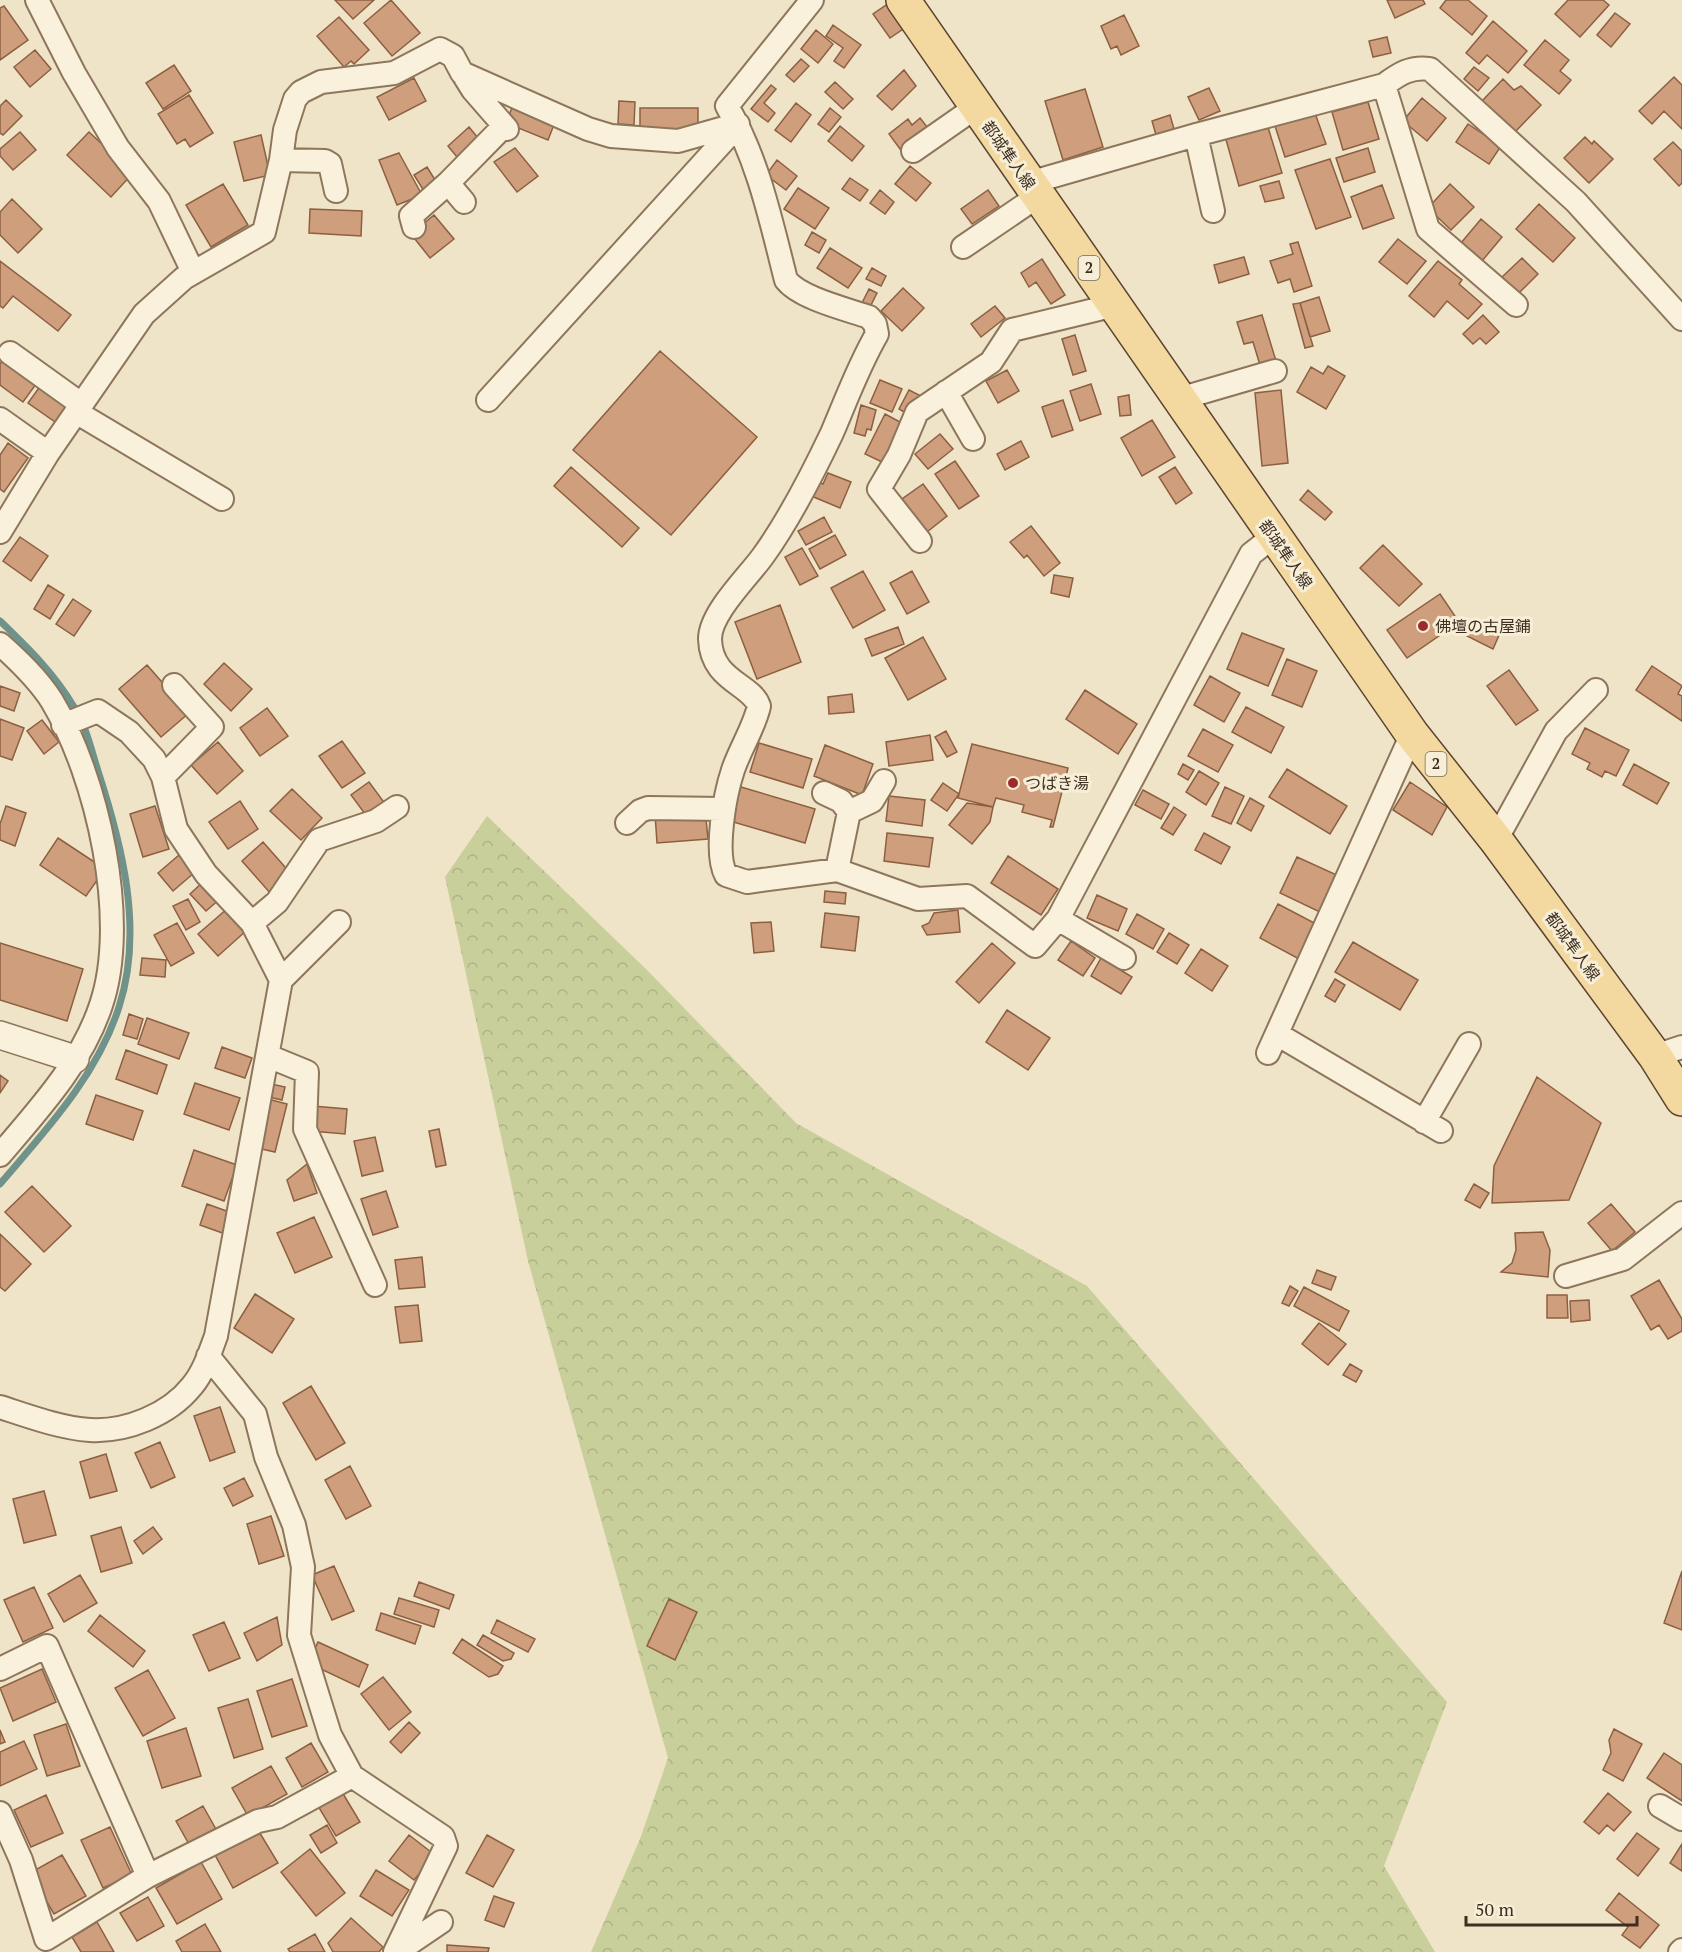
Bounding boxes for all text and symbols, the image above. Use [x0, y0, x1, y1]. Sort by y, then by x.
street label: 都城隼人線 [977, 116, 1041, 194]
road number: 2 [1078, 256, 1100, 280]
street label: 都城隼人線 [1254, 515, 1318, 593]
place label: 佛壇の古屋鋪 [1435, 615, 1531, 637]
marker: 佛壇の古屋鋪 [1416, 619, 1430, 633]
road number: 2 [1426, 752, 1446, 776]
place label: つばき湯 [1025, 772, 1089, 794]
marker: つばき湯 [1006, 776, 1020, 790]
street label: 都城隼人線 [1541, 907, 1605, 985]
scale bar [1466, 1889, 1637, 1927]
text: 50 m [1475, 1897, 1515, 1921]

